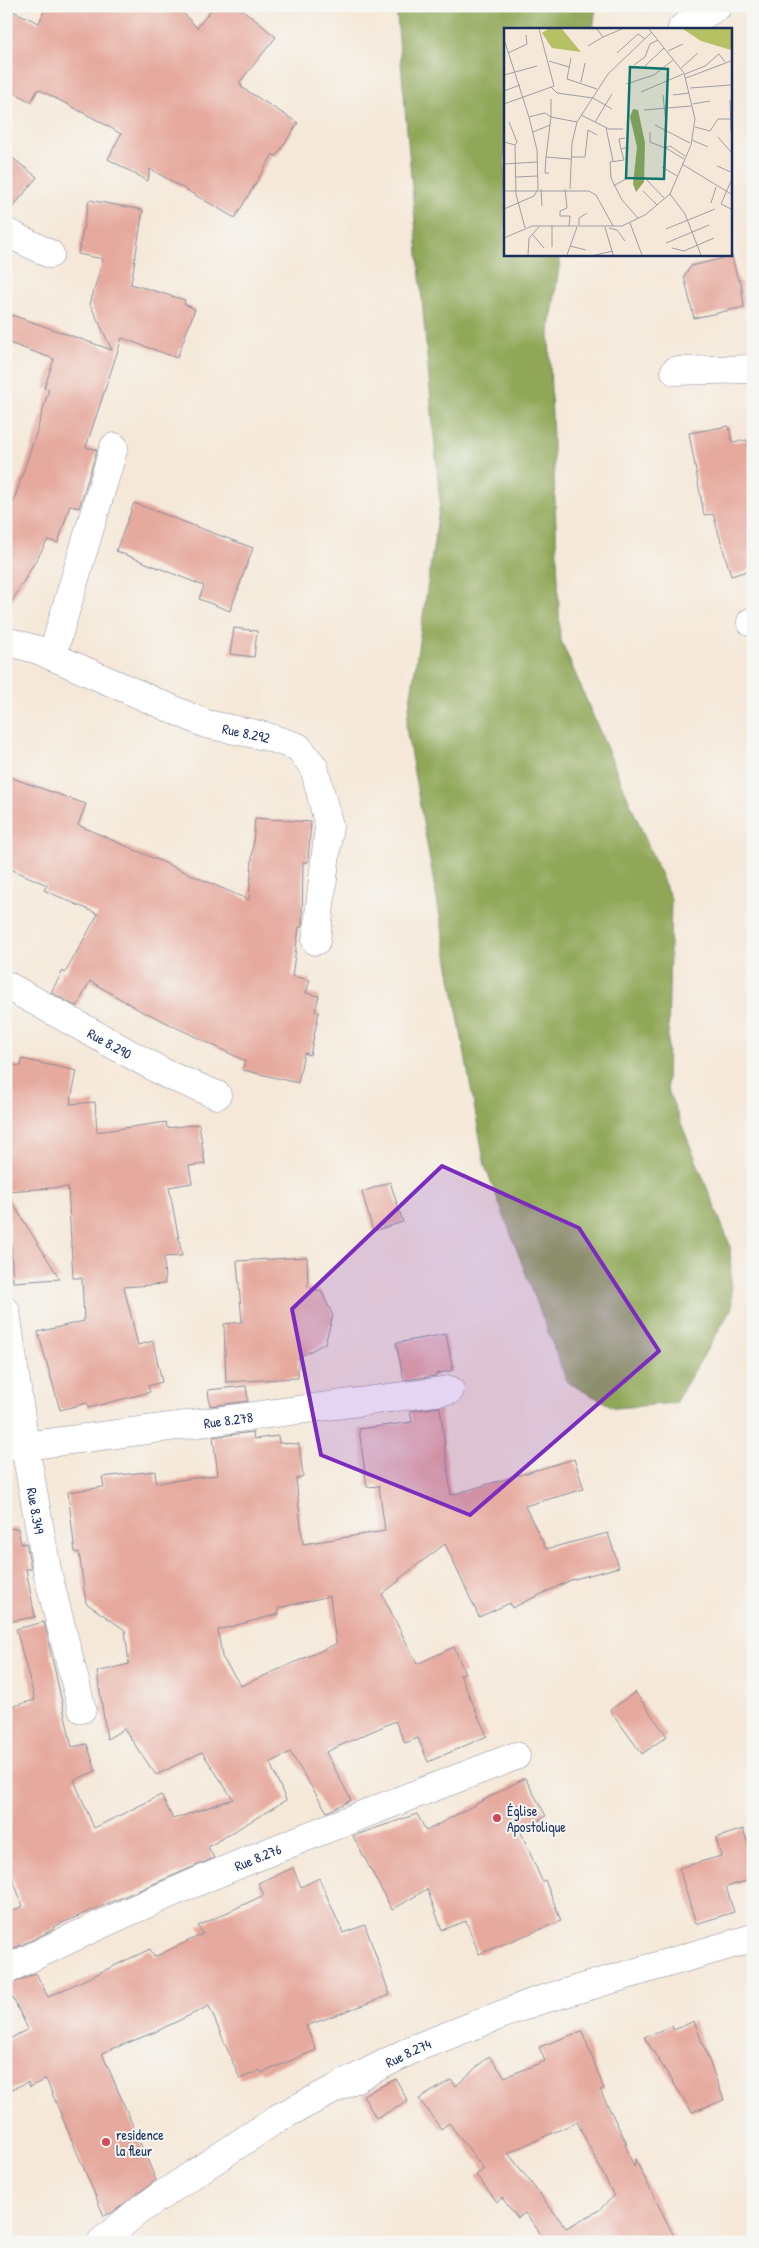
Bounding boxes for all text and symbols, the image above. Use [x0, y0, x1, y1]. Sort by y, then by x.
inset map [504, 28, 732, 255]
street label: Rue 8.292 [221, 718, 273, 747]
street label: Rue 8.290 [85, 1023, 136, 1063]
street label: Rue 8.278 [202, 1407, 254, 1432]
street label: Rue 8.349 [23, 1486, 50, 1535]
place label: Église Apostolique [507, 1801, 566, 1837]
marker: Église Apostolique [491, 1812, 503, 1824]
street label: Rue 8.276 [231, 1838, 284, 1875]
street label: Rue 8.274 [382, 2034, 434, 2071]
place label: residence la fleur [116, 2125, 164, 2160]
marker: residence la fleur [100, 2136, 112, 2148]

